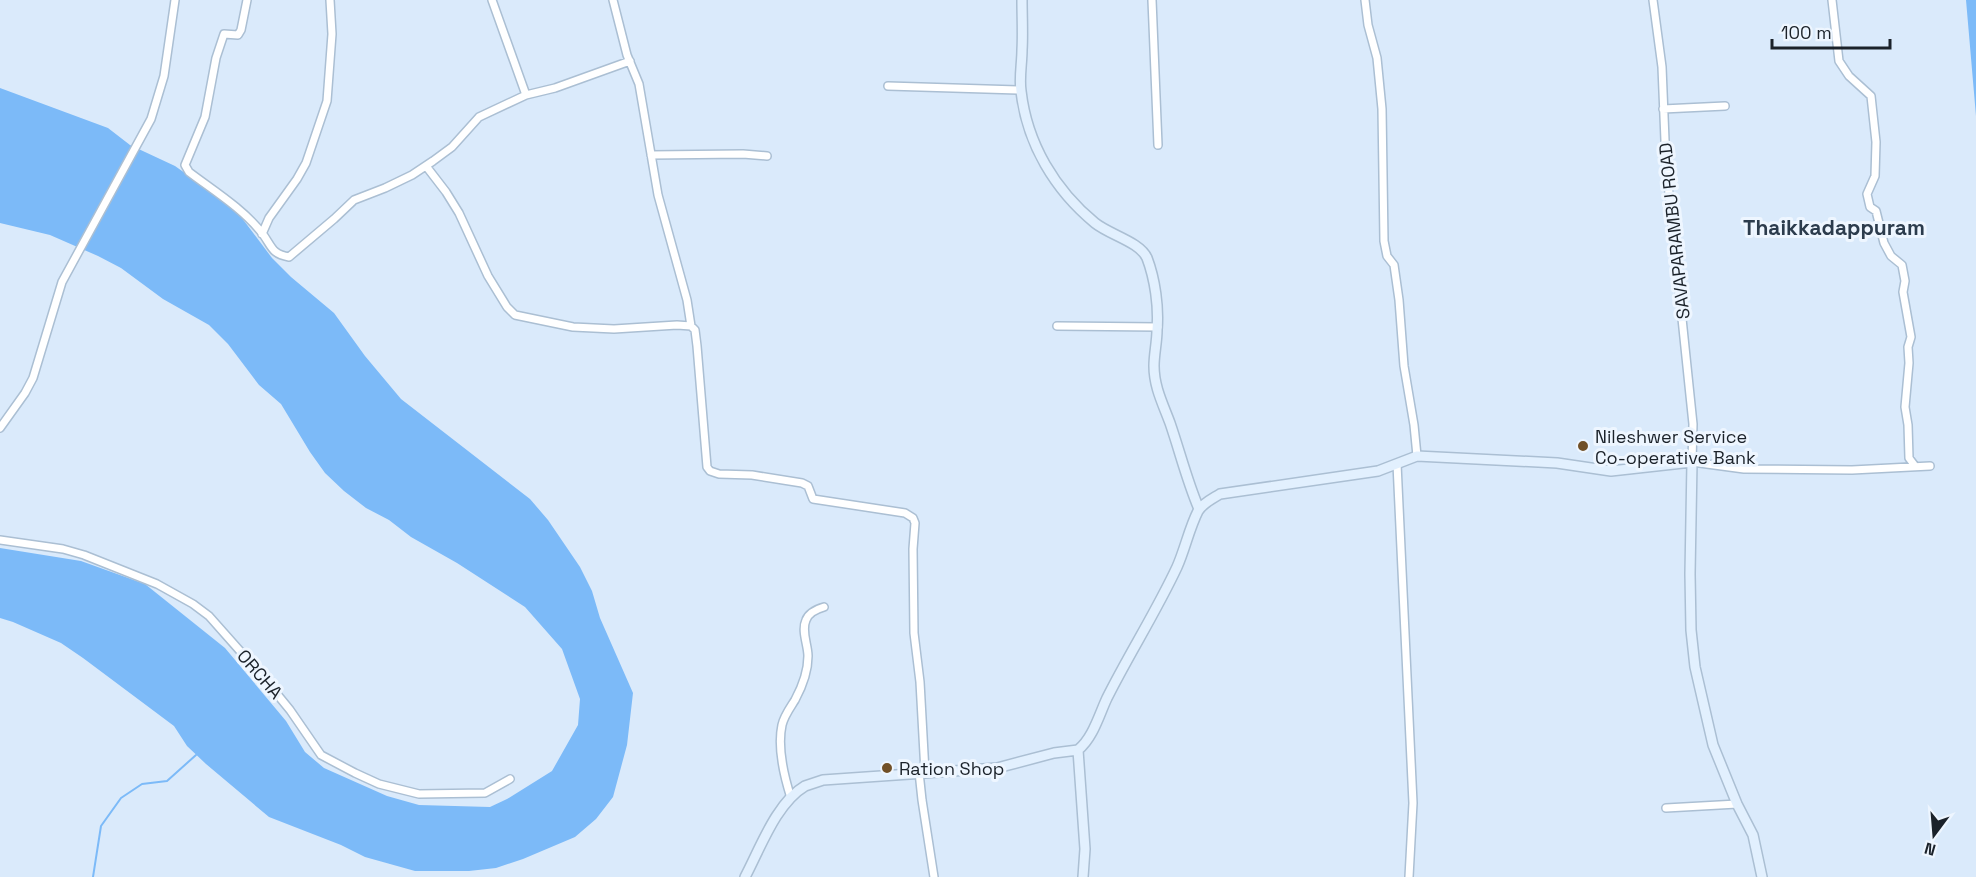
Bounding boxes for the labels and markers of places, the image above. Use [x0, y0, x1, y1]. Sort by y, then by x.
place label: Nileshwer Service Co-operative Bank [1595, 425, 1756, 469]
marker: Nileshwer Service Co-operative Bank [1576, 439, 1590, 453]
place label: Ration Shop [899, 757, 1004, 780]
marker: Ration Shop [880, 761, 894, 775]

